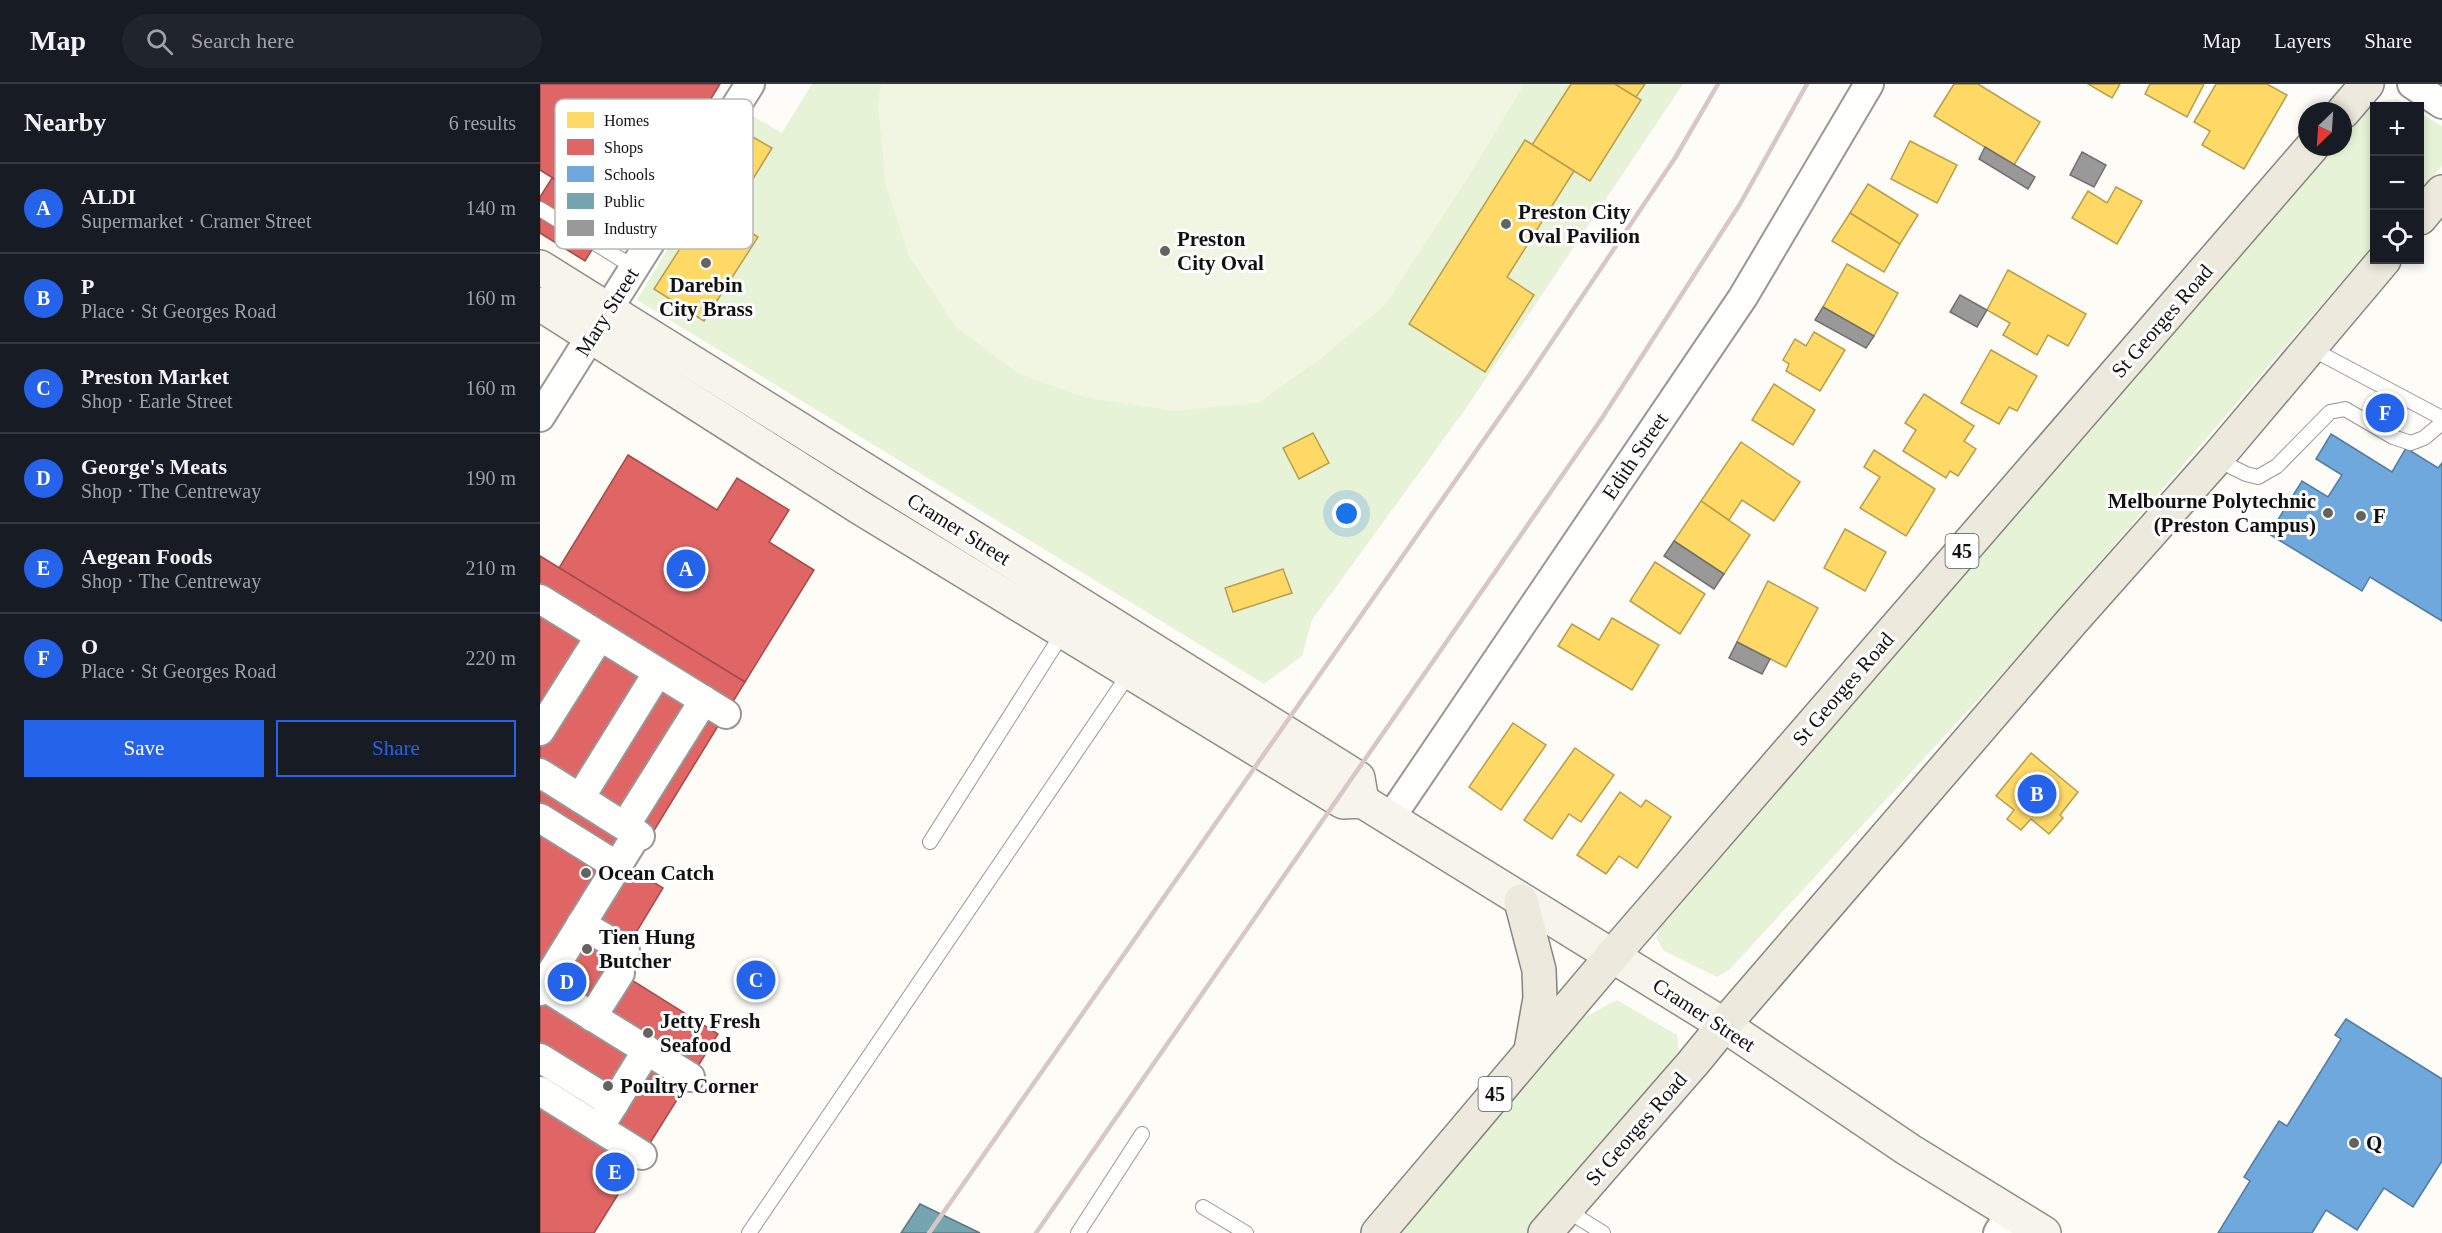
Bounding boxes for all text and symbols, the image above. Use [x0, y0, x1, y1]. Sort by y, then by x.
search box [122, 14, 542, 68]
text: Map [30, 25, 86, 56]
icon: search [143, 25, 176, 58]
text: Search here [191, 28, 294, 53]
text: Map [2203, 29, 2241, 53]
text: Layers [2274, 29, 2331, 53]
text: Share [2364, 29, 2412, 53]
legend [555, 99, 753, 249]
north arrow [2298, 102, 2352, 156]
map controls [2370, 102, 2424, 264]
button: + [2370, 102, 2424, 156]
text: Nearby [24, 108, 106, 137]
text: 6 results [449, 112, 516, 134]
text: Homes [604, 112, 649, 129]
text: Shops [604, 139, 643, 157]
button: − [2370, 156, 2424, 210]
text: Schools [604, 166, 655, 183]
text: ALDI [81, 184, 136, 209]
text: Public [604, 193, 645, 210]
text: A [36, 197, 51, 219]
text: 140 m [465, 197, 516, 219]
place label: Preston City Oval Pavilion [1518, 200, 1640, 248]
text: Supermarket · Cramer Street [81, 210, 311, 232]
button: locate [2370, 210, 2424, 264]
marker: Preston City Oval Pavilion [1499, 217, 1513, 231]
text: Industry [604, 220, 657, 238]
place label: Preston City Oval [1177, 227, 1264, 275]
marker: Preston City Oval [1158, 244, 1172, 258]
marker: Darebin City Brass [699, 256, 713, 270]
street label: St Georges Road [2106, 259, 2218, 382]
street label: Mary Street [570, 263, 644, 361]
place label: Darebin City Brass [659, 273, 753, 321]
text: P [81, 274, 94, 299]
text: B [37, 287, 50, 309]
text: 160 m [465, 287, 516, 309]
text: Place · St Georges Road [81, 300, 276, 322]
text: Preston Market [81, 364, 229, 389]
text: C [36, 377, 51, 399]
text: 160 m [465, 377, 516, 399]
text: Shop · Earle Street [81, 390, 233, 412]
pin: F [2366, 390, 2404, 436]
street label: Edith Street [1597, 408, 1673, 504]
text: George's Meats [81, 454, 227, 479]
text: D [36, 467, 51, 489]
text: 190 m [465, 467, 516, 489]
text: Shop · The Centreway [81, 480, 261, 502]
street label: Cramer Street [903, 488, 1015, 570]
place label: Melbourne Polytechnic (Preston Campus) [2108, 489, 2316, 537]
your location [1332, 499, 1361, 528]
place label: F [2373, 504, 2386, 528]
marker: Melbourne Polytechnic (Preston Campus) [2321, 506, 2335, 520]
marker: F [2354, 509, 2368, 523]
road number: 45 [1946, 534, 1978, 568]
text: Aegean Foods [81, 544, 212, 569]
pin: A [666, 546, 706, 592]
text: E [37, 557, 50, 579]
text: 210 m [465, 557, 516, 579]
text: Shop · The Centreway [81, 570, 261, 592]
street label: St Georges Road [1787, 627, 1899, 750]
text: O [81, 634, 98, 659]
text: F [37, 647, 50, 669]
text: 220 m [465, 647, 516, 669]
text: Place · St Georges Road [81, 660, 276, 682]
button: Save [24, 720, 264, 777]
button: Share [276, 720, 516, 777]
pin: B [2018, 772, 2056, 816]
place label: Ocean Catch [598, 861, 714, 885]
marker: Ocean Catch [579, 866, 593, 880]
place label: Tien Hung Butcher [599, 925, 695, 973]
marker: Tien Hung Butcher [580, 942, 594, 956]
pin: C [736, 958, 776, 1002]
pin: D [548, 960, 586, 1004]
street label: Cramer Street [1648, 973, 1760, 1057]
place label: Jetty Fresh Seafood [660, 1009, 761, 1057]
marker: Jetty Fresh Seafood [641, 1026, 655, 1040]
street label: St Georges Road [1580, 1067, 1692, 1190]
place label: Poultry Corner [620, 1074, 758, 1098]
road number: 45 [1478, 1077, 1512, 1111]
marker: Poultry Corner [601, 1079, 615, 1093]
place label: Q [2366, 1131, 2382, 1155]
marker: Q [2347, 1136, 2361, 1150]
pin: E [596, 1150, 634, 1194]

